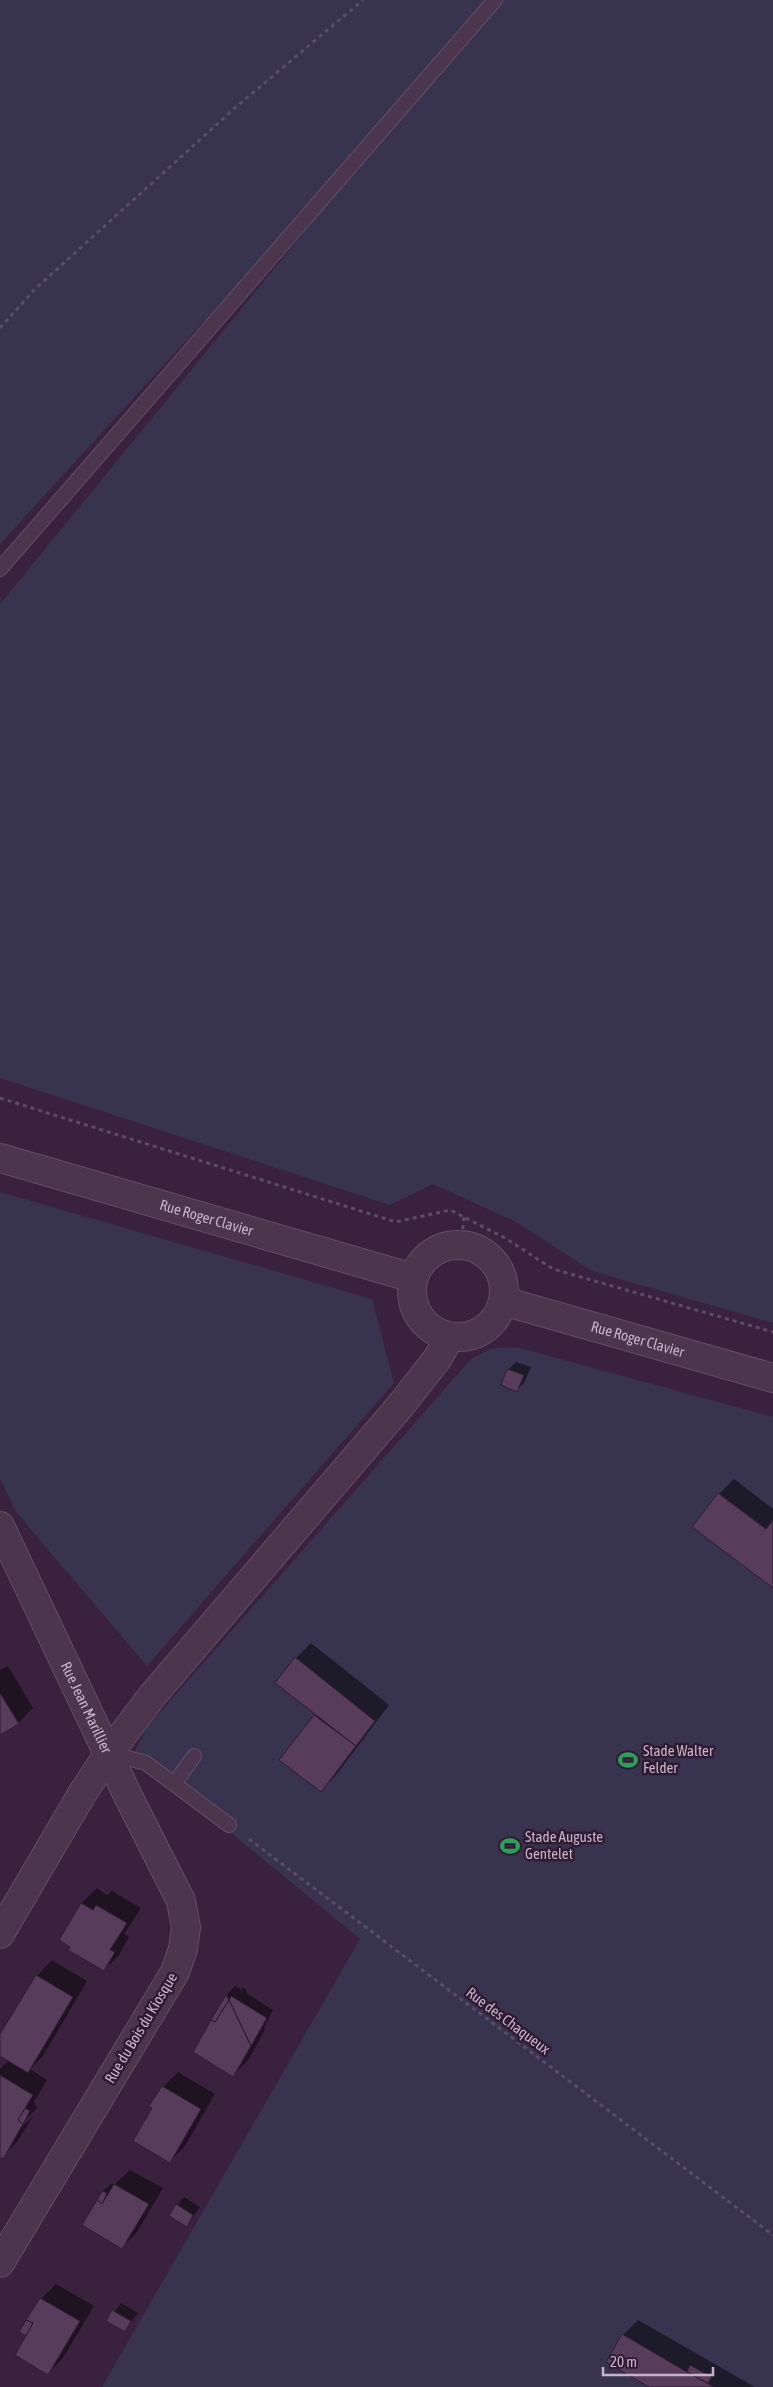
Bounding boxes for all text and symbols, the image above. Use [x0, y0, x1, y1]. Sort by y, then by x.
street label: Rue Roger Clavier [158, 1196, 256, 1239]
street label: Rue Roger Clavier [589, 1318, 687, 1360]
street label: Rue Jean Marillier [58, 1659, 116, 1756]
place label: Stade Walter Felder [643, 1742, 714, 1776]
sports icon: Stade Walter Felder [617, 1749, 639, 1771]
place label: Stade Auguste Gentelet [525, 1828, 603, 1862]
sports icon: Stade Auguste Gentelet [499, 1835, 521, 1857]
street label: Rue du Bois du Kiosque [101, 1969, 180, 2086]
street label: Rue des Chaqueux [463, 1984, 553, 2058]
scale bar [603, 2344, 713, 2376]
text: 20 m [610, 2353, 637, 2370]

